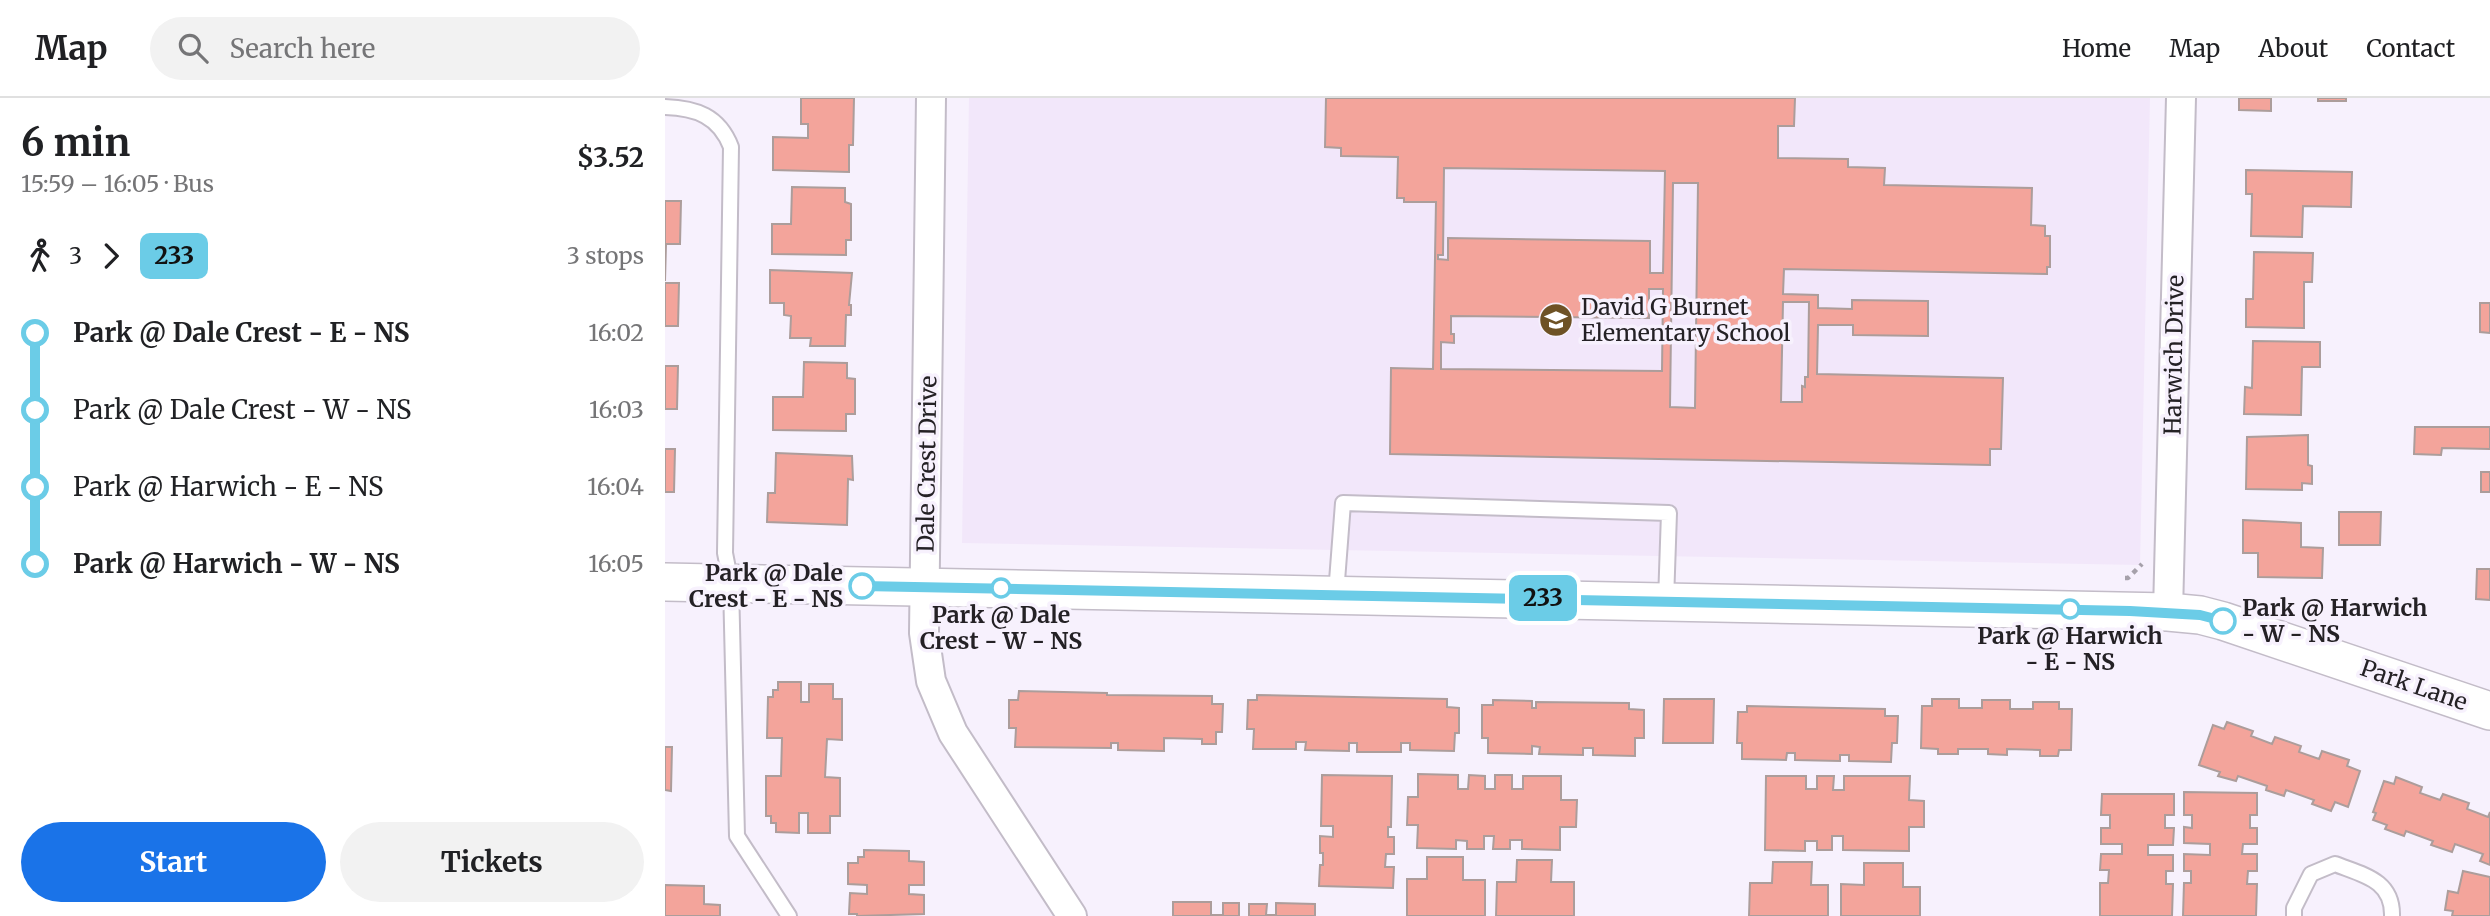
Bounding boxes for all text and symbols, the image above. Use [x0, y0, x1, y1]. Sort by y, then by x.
search box [150, 17, 640, 80]
text: Map [35, 28, 108, 69]
icon: search [174, 29, 212, 67]
text: Search here [230, 32, 375, 65]
text: Home [2062, 33, 2131, 64]
text: Map [2169, 33, 2220, 64]
text: About [2258, 33, 2328, 64]
text: Contact [2366, 33, 2455, 64]
text: 6 min [21, 119, 130, 166]
text: $3.52 [577, 141, 644, 174]
text: 15:59 – 16:05 · Bus [21, 169, 214, 198]
icon: walk [21, 237, 59, 275]
icon: forward [92, 237, 130, 275]
text: 233 [154, 240, 194, 271]
text: 3 [69, 241, 82, 270]
text: 3 stops [567, 241, 644, 270]
street label: Harwich Drive [2158, 275, 2189, 435]
place label: David G Burnet Elementary School [1581, 292, 1790, 347]
school or university icon: David G Burnet Elementary School [1537, 301, 1575, 339]
text: Park @ Dale Crest - E - NS [73, 316, 409, 349]
text: 16:02 [588, 318, 644, 347]
street label: Dale Crest Drive [910, 375, 943, 553]
text: Park @ Dale Crest - W - NS [73, 393, 411, 426]
text: 16:03 [589, 395, 644, 424]
text: Park @ Harwich - E - NS [73, 470, 384, 503]
text: 16:04 [587, 472, 644, 501]
text: Park @ Harwich - W - NS [73, 547, 400, 580]
text: 16:05 [588, 549, 644, 578]
place label: Park @ Dale Crest - E - NS [689, 558, 843, 613]
marker: Park @ Dale Crest - E - NS [849, 573, 875, 599]
line badge: 233 [1503, 575, 1583, 621]
marker: Park @ Dale Crest - W - NS [991, 578, 1011, 598]
text: 233 [1523, 582, 1563, 613]
place label: Park @ Harwich - W - NS [2242, 593, 2427, 648]
marker: Park @ Harwich - E - NS [2060, 599, 2080, 619]
place label: Park @ Dale Crest - W - NS [920, 600, 1082, 655]
marker: Park @ Harwich - W - NS [2210, 608, 2236, 634]
place label: Park @ Harwich - E - NS [1977, 621, 2163, 676]
street label: Park Lane [2357, 653, 2471, 716]
button: Start [21, 822, 326, 902]
button: Tickets [340, 822, 644, 902]

